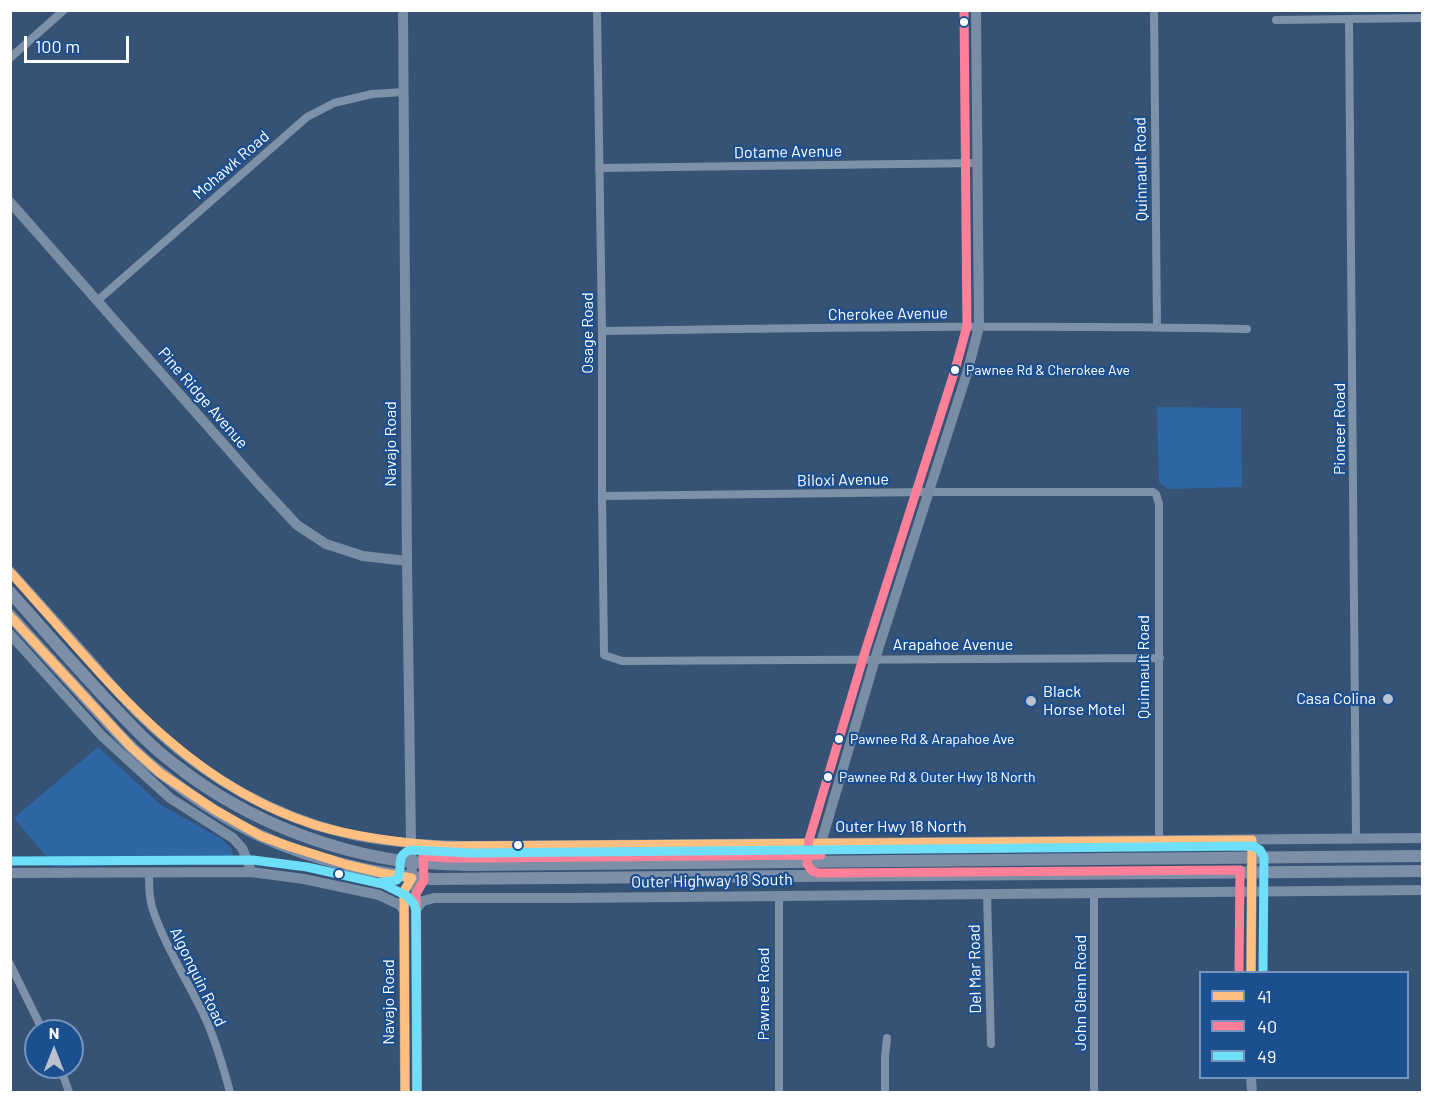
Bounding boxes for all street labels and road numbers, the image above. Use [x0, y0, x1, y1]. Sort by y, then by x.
street label: Quinnault Road [1130, 117, 1152, 221]
street label: Mohawk Road [189, 127, 273, 203]
street label: Dotame Avenue [734, 141, 842, 163]
street label: Osage Road [578, 292, 598, 374]
street label: Cherokee Avenue [828, 303, 948, 325]
street label: Pine Ridge Avenue [154, 344, 252, 452]
street label: Pioneer Road [1330, 383, 1350, 475]
street label: Navajo Road [381, 401, 401, 487]
street label: Biloxi Avenue [797, 470, 889, 490]
street label: Quinnault Road [1134, 615, 1154, 719]
street label: Arapahoe Avenue [893, 635, 1013, 655]
street label: Outer Hwy 18 North [835, 817, 967, 837]
street label: Outer Highway 18 South [631, 870, 793, 892]
street label: Algonquin Road [166, 924, 230, 1030]
street label: Del Mar Road [965, 924, 985, 1014]
street label: John Glenn Road [1071, 935, 1091, 1051]
street label: Pawnee Road [754, 947, 774, 1041]
street label: Navajo Road [379, 959, 399, 1045]

